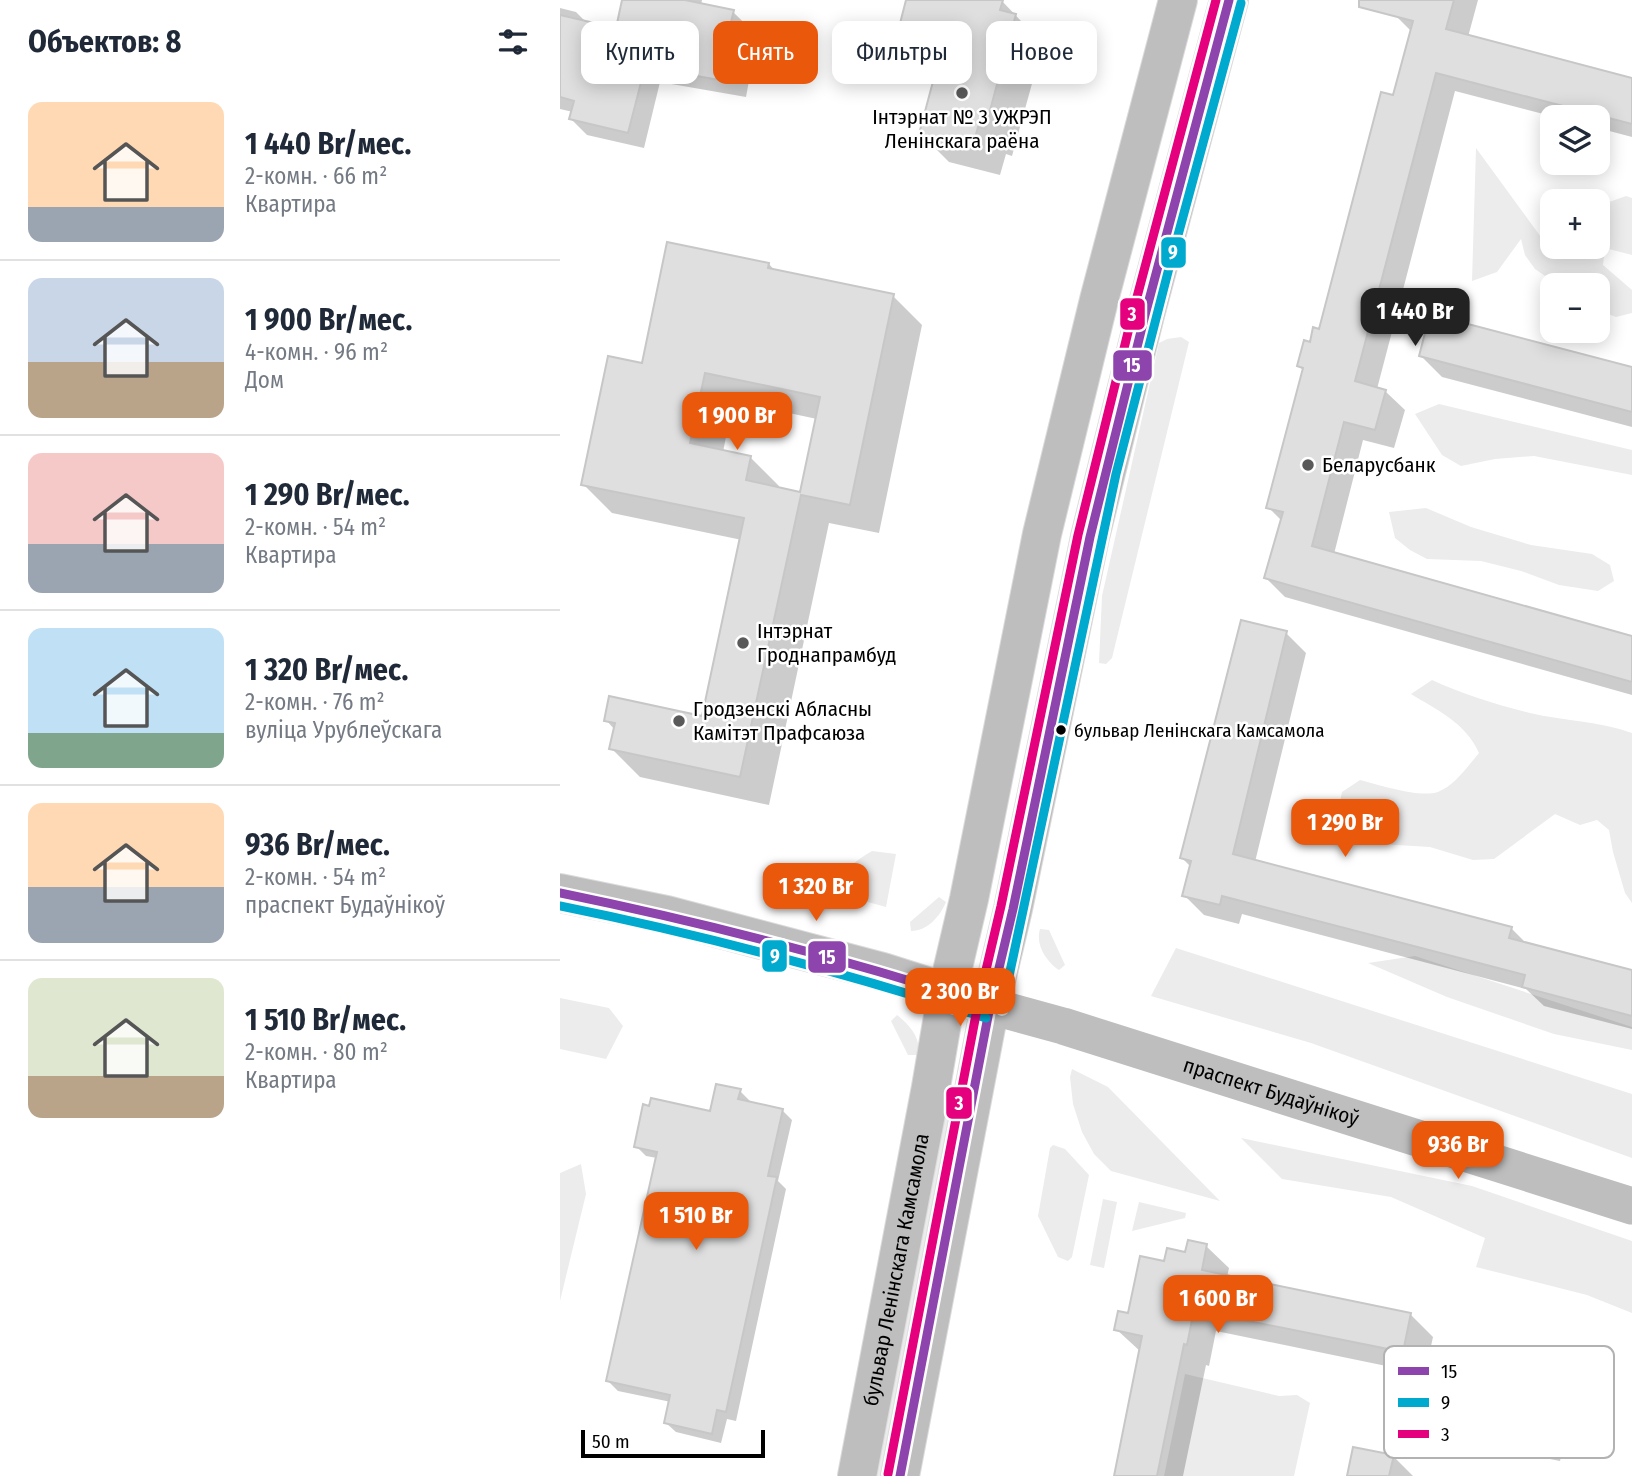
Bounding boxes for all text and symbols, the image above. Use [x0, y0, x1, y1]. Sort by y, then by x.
chip: Купить [581, 21, 699, 84]
chip: Снять [713, 21, 818, 84]
chip: Фильтры [832, 21, 972, 84]
chip: Новое [986, 21, 1097, 84]
icon: filters [494, 23, 532, 61]
text: Объектов: 8 [28, 24, 181, 60]
marker: Інтэрнат № 3 УЖРЭП Ленінскага раёна [954, 85, 970, 101]
place label: Інтэрнат № 3 УЖРЭП Ленінскага раёна [872, 104, 1052, 154]
map controls [1540, 105, 1610, 343]
button: layers [1540, 105, 1610, 175]
text: 1 440 Br/мес. [245, 126, 411, 162]
icon: home [84, 130, 168, 214]
text: 2-комн. · 66 m² [245, 162, 387, 190]
button: + [1540, 189, 1610, 259]
text: Квартира [245, 190, 337, 218]
line badge: 9 [1160, 236, 1187, 269]
text: 9 [1168, 241, 1178, 264]
button: − [1540, 273, 1610, 343]
pin: 1 440 Br [1343, 288, 1487, 348]
line badge: 3 [1119, 297, 1146, 331]
text: 1 440 Br [1377, 297, 1453, 325]
text: 1 900 Br/мес. [245, 302, 412, 338]
text: 3 [1127, 303, 1137, 326]
icon: home [84, 306, 168, 390]
text: 4-комн. · 96 m² [245, 338, 388, 366]
line badge: 15 [1112, 349, 1153, 382]
text: 15 [1123, 354, 1141, 377]
text: Дом [245, 366, 284, 394]
pin: 1 900 Br [665, 392, 809, 452]
text: 1 900 Br [698, 401, 776, 429]
place label: Беларусбанк [1322, 452, 1436, 478]
marker: Беларусбанк [1300, 457, 1316, 473]
text: 1 290 Br/мес. [245, 477, 410, 513]
icon: home [84, 481, 168, 565]
text: 2-комн. · 54 m² [245, 513, 386, 541]
text: Квартира [245, 541, 337, 569]
place label: Інтэрнат Гроднапрамбуд [757, 618, 896, 668]
marker: Інтэрнат Гроднапрамбуд [735, 635, 751, 651]
text: 1 320 Br/мес. [245, 652, 408, 688]
icon: home [84, 656, 168, 740]
text: 2-комн. · 76 m² [245, 688, 385, 716]
place label: Гродзенскі Абласны Камітэт Прафсаюза [693, 696, 872, 746]
marker: Гродзенскі Абласны Камітэт Прафсаюза [671, 713, 687, 729]
text: вуліца Урублеўскага [245, 716, 442, 744]
place label: бульвар Ленінскага Камсамола [1074, 719, 1325, 742]
marker: бульвар Ленінскага Камсамола [1054, 723, 1068, 737]
pin: 1 290 Br [1273, 800, 1417, 859]
text: 1 290 Br [1307, 808, 1383, 836]
text: 936 Br/мес. [245, 827, 390, 863]
icon: home [84, 831, 168, 915]
text: 2-комн. · 54 m² [245, 863, 386, 891]
pin: 1 320 Br [744, 864, 888, 923]
text: 1 320 Br [779, 872, 853, 900]
text: праспект Будаўнікоў [245, 891, 445, 919]
line badge: 9 [761, 939, 788, 973]
line badge: 15 [807, 940, 847, 974]
text: 9 [770, 945, 780, 968]
text: 15 [818, 946, 836, 969]
pin: 2 300 Br [888, 968, 1032, 1028]
text: 2 300 Br [921, 977, 999, 1005]
text: 1 510 Br/мес. [245, 1002, 406, 1038]
icon: home [84, 1006, 168, 1090]
text: 2-комн. · 80 m² [245, 1038, 388, 1066]
street label: праспект Будаўнікоў [1180, 1052, 1363, 1132]
text: Квартира [245, 1066, 337, 1094]
line badge: 3 [945, 1086, 973, 1120]
text: 3 [954, 1092, 964, 1115]
pin: 936 Br [1401, 1122, 1515, 1181]
text: 936 Br [1428, 1130, 1488, 1158]
street label: бульвар Ленінскага Камсамола [858, 1131, 935, 1408]
pin: 1 510 Br [624, 1192, 768, 1252]
text: 1 510 Br [660, 1201, 732, 1229]
pin: 1 600 Br [1146, 1276, 1290, 1335]
text: 1 600 Br [1179, 1284, 1257, 1312]
legend [1384, 1346, 1614, 1458]
text: 15 [1441, 1360, 1457, 1383]
text: 9 [1441, 1391, 1450, 1414]
text: 3 [1441, 1423, 1450, 1446]
scale bar [581, 1427, 765, 1459]
text: 50 m [592, 1430, 630, 1453]

